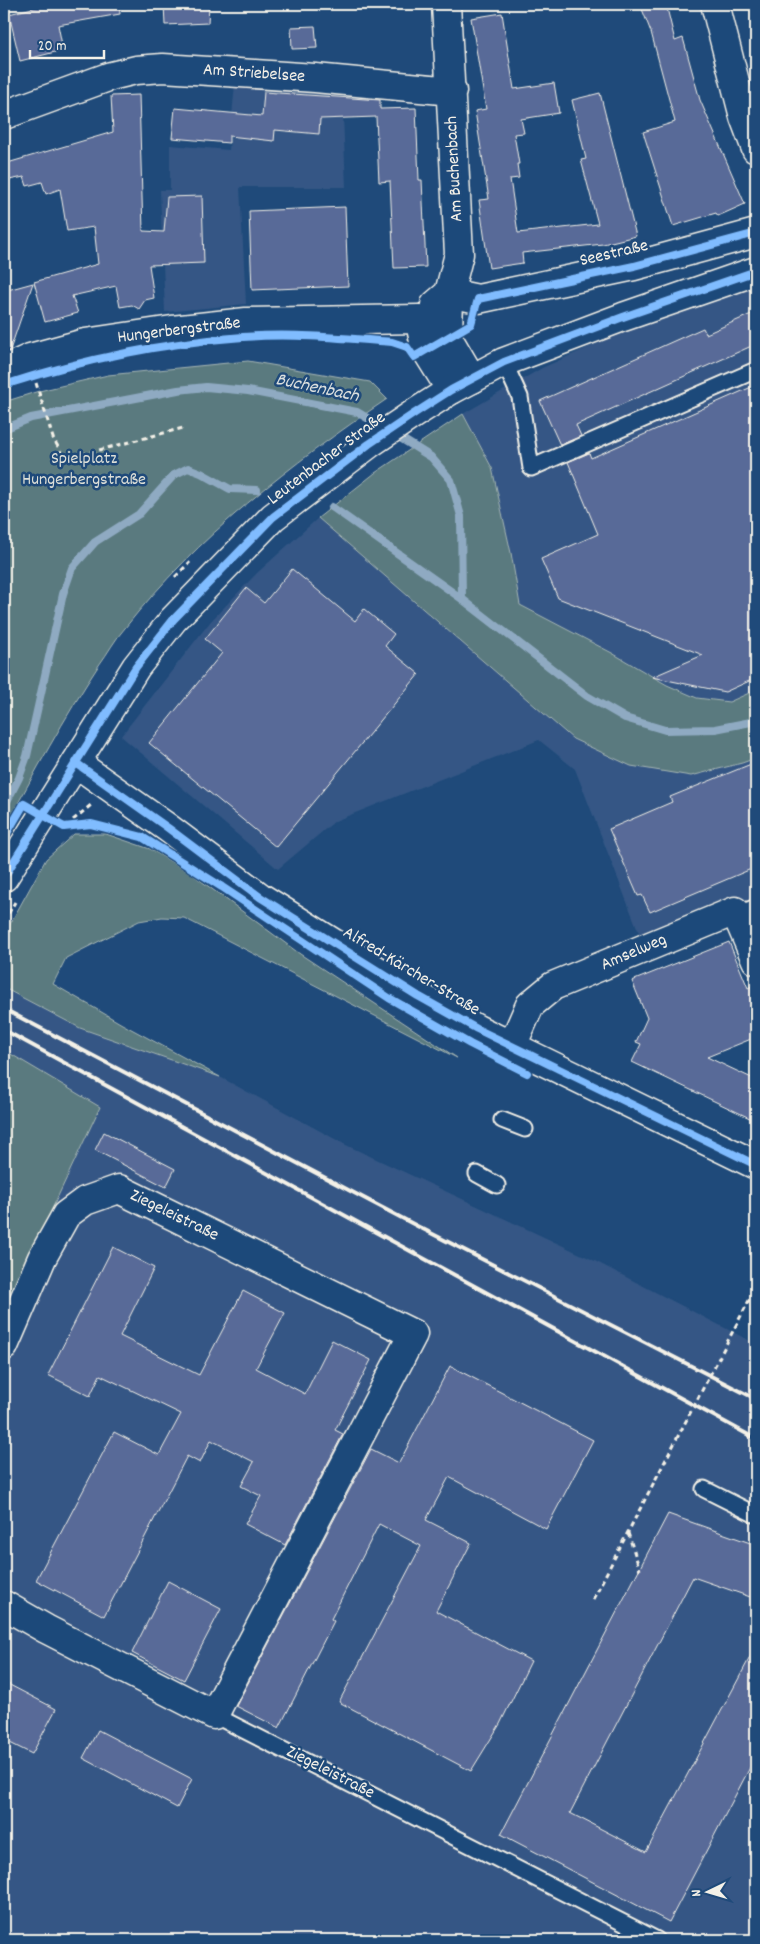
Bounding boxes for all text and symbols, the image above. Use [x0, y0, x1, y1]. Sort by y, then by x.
scale bar [30, 28, 104, 60]
text: 20 m [38, 36, 66, 58]
street label: Am Striebelsee [202, 58, 306, 90]
street label: Am Buchenbach [440, 115, 470, 223]
street label: Seestraße [577, 234, 651, 274]
street label: Hungerbergstraße [116, 311, 242, 351]
water label: Buchenbach [273, 367, 362, 411]
street label: Leutenbacher Straße [263, 406, 391, 512]
park label: Spielplatz Hungerbergstraße [22, 447, 146, 493]
street label: Alfred-Kärcher-Straße [338, 921, 484, 1023]
street label: Amselweg [597, 928, 671, 978]
street label: Ziegeleistraße [125, 1184, 223, 1248]
street label: Ziegeleistraße [281, 1740, 379, 1806]
north arrow [682, 1866, 732, 1916]
text: N [687, 1889, 707, 1897]

